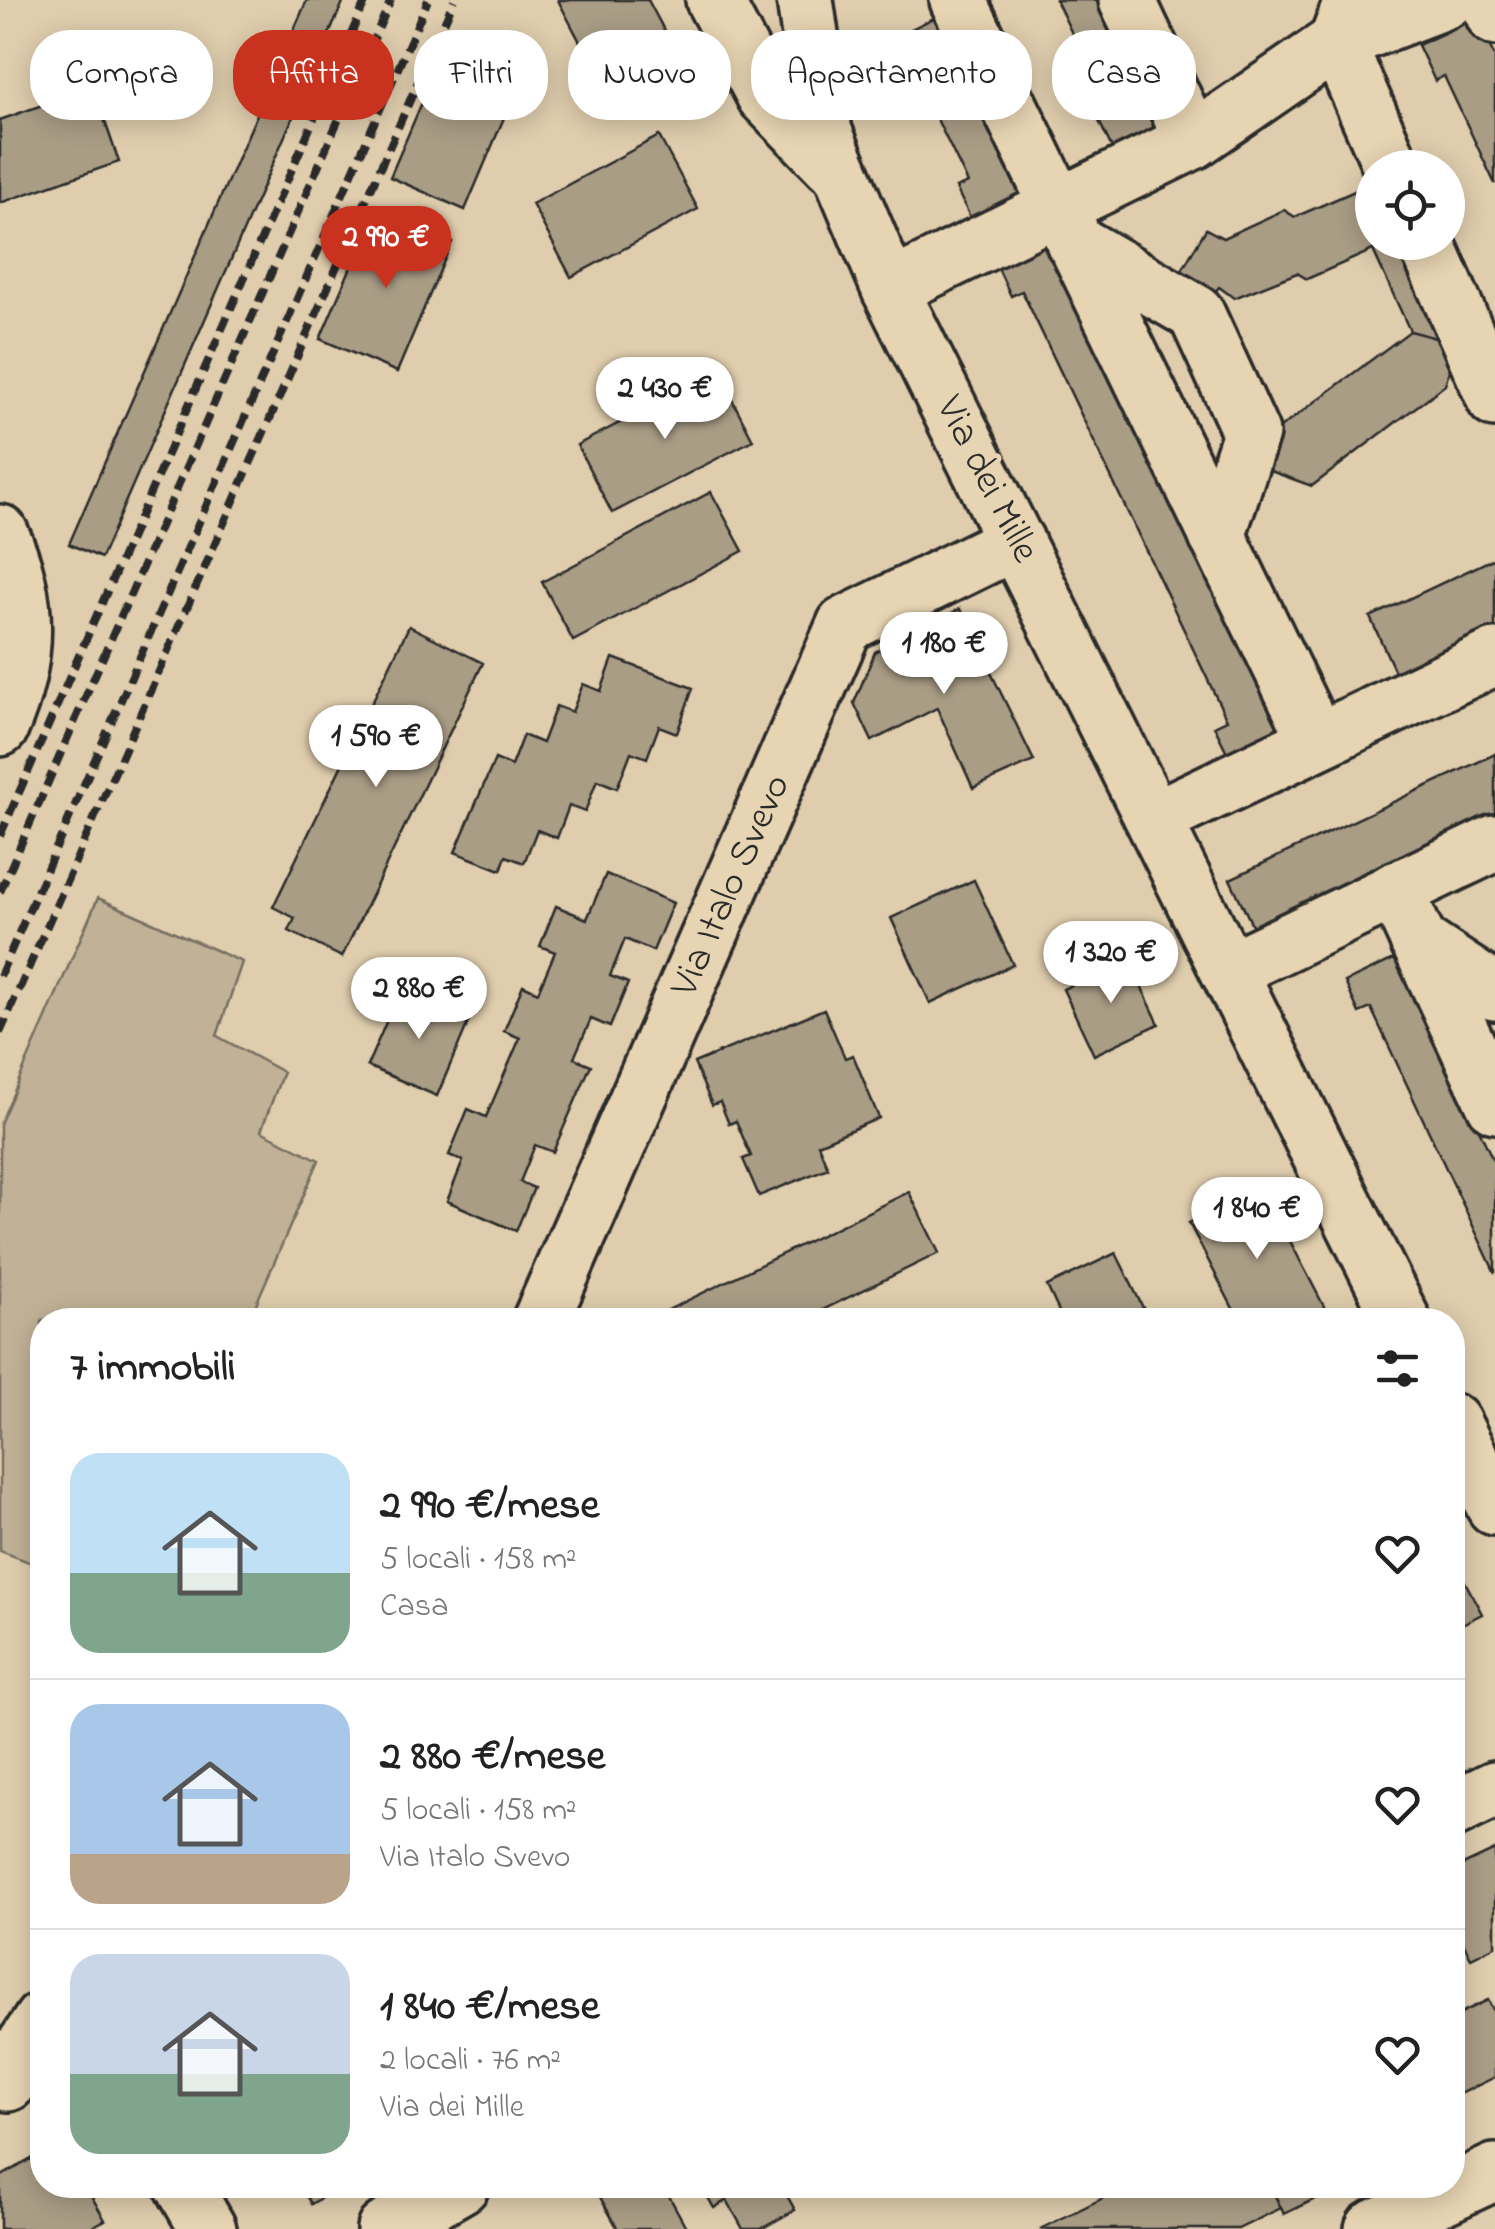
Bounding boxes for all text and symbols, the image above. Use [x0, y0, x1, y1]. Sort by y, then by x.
chip: Compra [30, 30, 213, 120]
chip: Affitta [233, 30, 394, 120]
chip: Filtri [414, 30, 548, 120]
chip: Nuovo [568, 30, 731, 120]
chip: Appartamento [751, 30, 1032, 120]
chip: Casa [1052, 30, 1196, 120]
map controls [1355, 150, 1465, 260]
button: locate [1355, 150, 1465, 260]
pin: 2 990 € [294, 206, 478, 291]
text: 2 990 € [342, 215, 430, 262]
pin: 2 430 € [573, 357, 757, 442]
text: 2 430 € [618, 366, 712, 413]
street label: Via dei Mille [918, 386, 1053, 574]
pin: 1 180 € [852, 612, 1036, 697]
text: 1 180 € [902, 621, 986, 668]
pin: 1 590 € [284, 705, 468, 790]
text: 1 590 € [331, 714, 421, 761]
street label: Via Italo Svevo [656, 765, 807, 1008]
pin: 1 320 € [1019, 921, 1203, 1006]
text: 1 320 € [1065, 930, 1157, 977]
pin: 2 880 € [327, 957, 511, 1042]
text: 2 880 € [373, 966, 465, 1013]
pin: 1 840 € [1165, 1177, 1349, 1262]
text: 1 840 € [1213, 1186, 1301, 1233]
text: 7 immobili [70, 1338, 235, 1399]
icon: filters [1370, 1341, 1425, 1396]
text: 2 990 €/mese [380, 1476, 599, 1537]
icon: home [150, 1493, 270, 1613]
icon: heart [1370, 1526, 1425, 1581]
text: 5 locali · 158 m² [380, 1537, 577, 1584]
text: Casa [380, 1584, 448, 1631]
text: 2 880 €/mese [380, 1727, 605, 1788]
icon: home [150, 1744, 270, 1864]
icon: heart [1370, 1777, 1425, 1832]
text: 5 locali · 158 m² [380, 1788, 577, 1835]
text: Via Italo Svevo [380, 1835, 570, 1882]
text: 1 840 €/mese [380, 1977, 599, 2038]
icon: home [150, 1994, 270, 2114]
icon: heart [1370, 2027, 1425, 2082]
text: 2 locali · 76 m² [380, 2038, 561, 2085]
text: Via dei Mille [380, 2085, 524, 2132]

